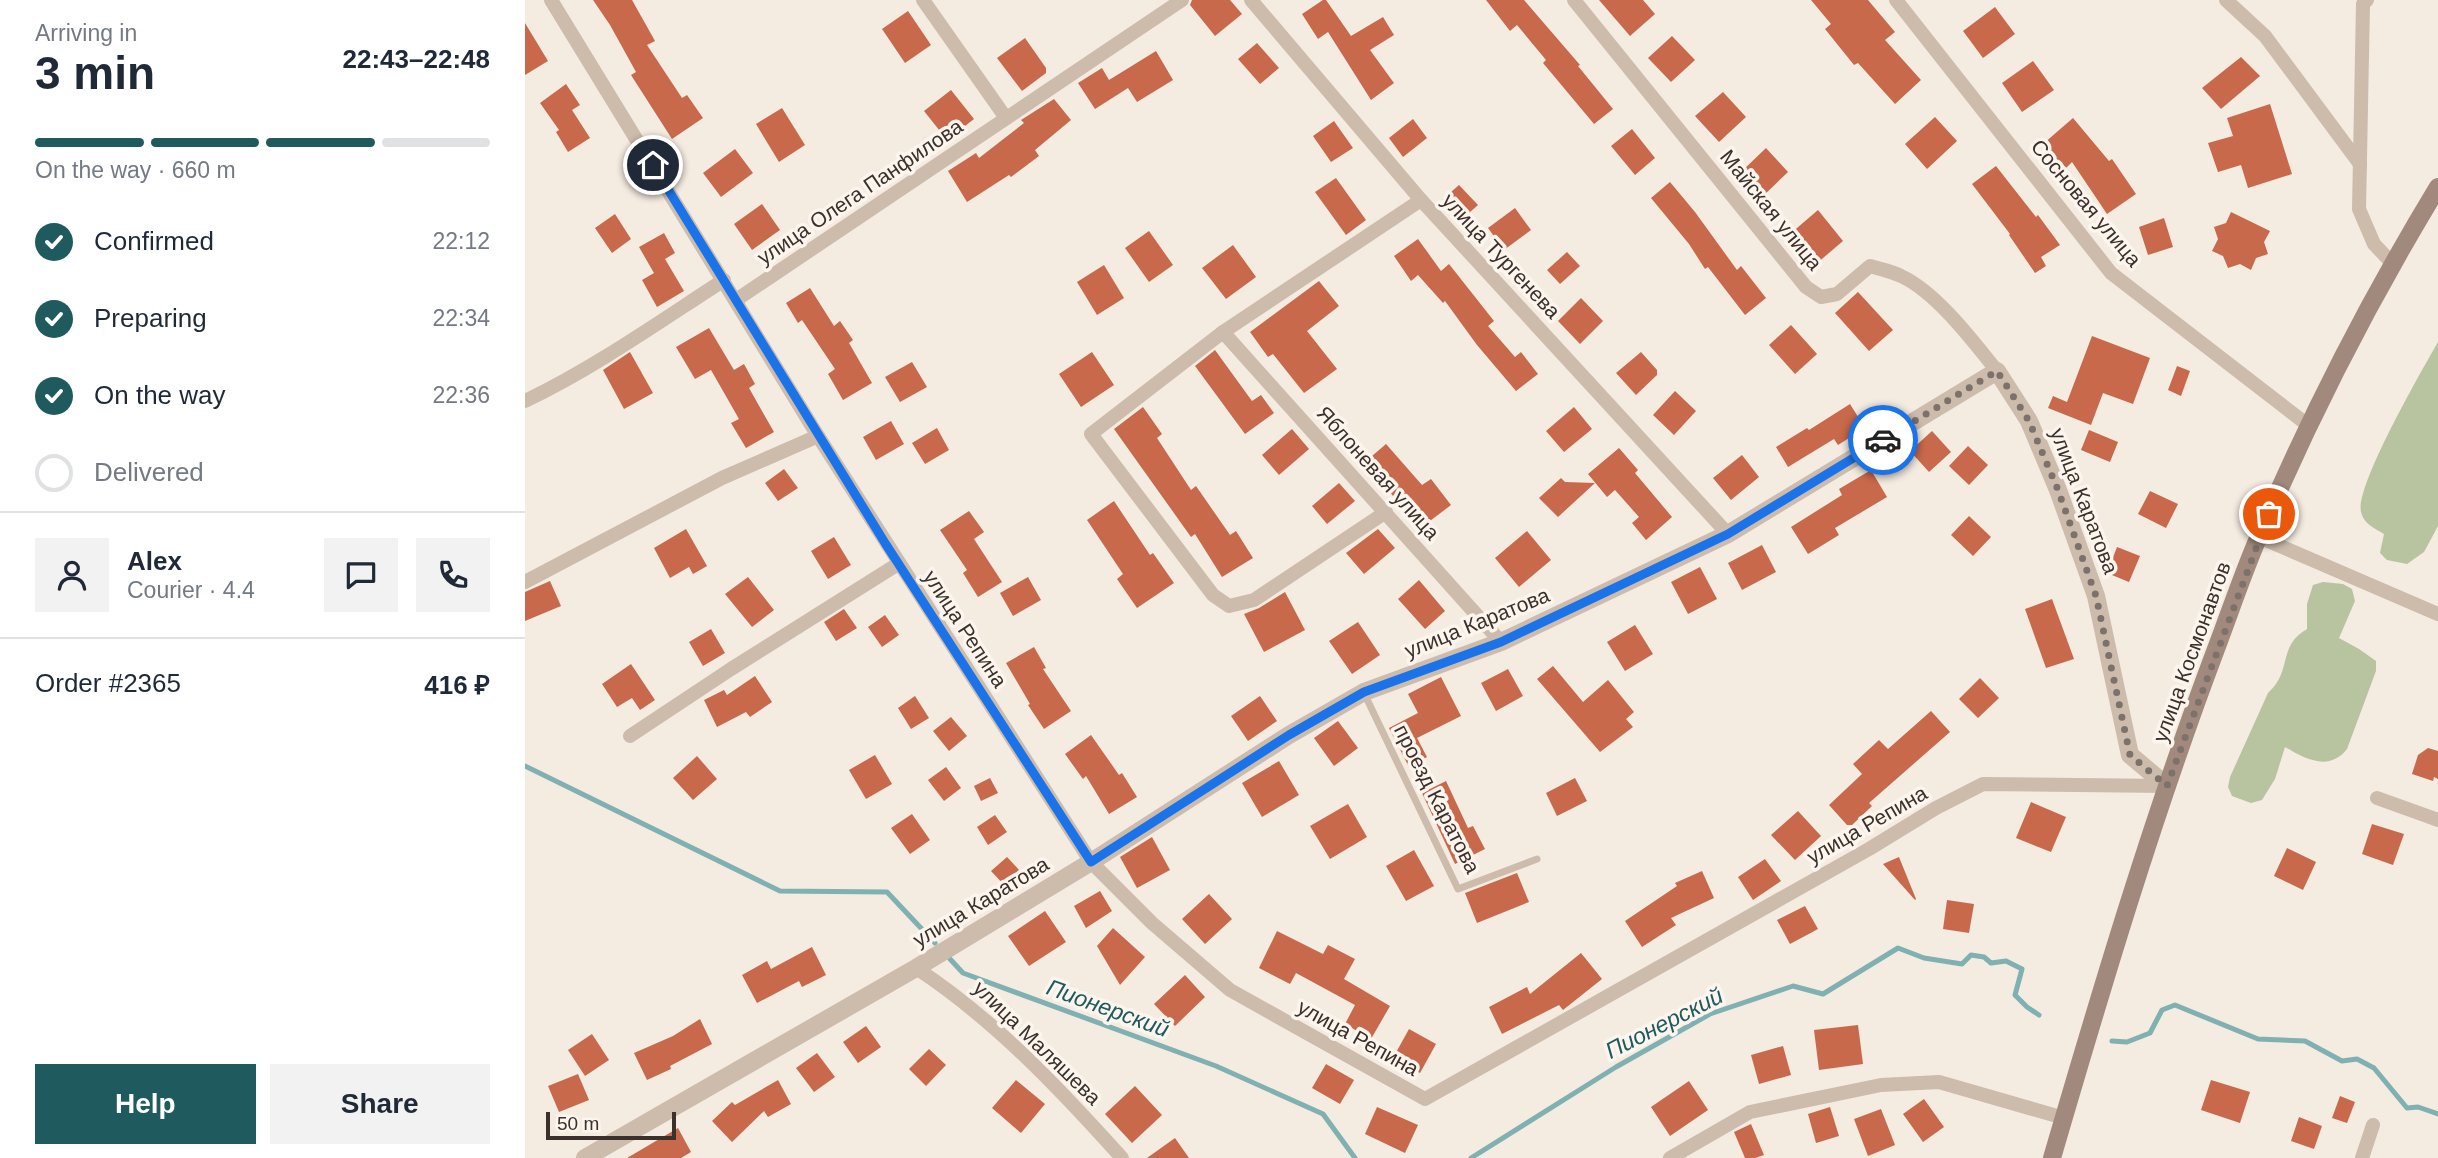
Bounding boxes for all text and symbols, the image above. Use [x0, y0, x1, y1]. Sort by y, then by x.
text: Arriving in [35, 20, 137, 46]
text: 22:43–22:48 [343, 44, 490, 74]
text: 3 min [35, 47, 155, 99]
street label: улица Олега Панфилова [753, 114, 967, 269]
pin [623, 135, 683, 195]
street label: Сосновая улица [2027, 135, 2146, 271]
street label: Майская улица [1716, 145, 1827, 275]
icon: home [634, 146, 672, 184]
text: On the way · 660 m [35, 157, 236, 183]
street label: улица Тургенева [1438, 189, 1565, 323]
icon: check [35, 223, 73, 261]
text: Confirmed [94, 226, 214, 256]
text: 22:12 [432, 228, 490, 254]
icon: check [35, 300, 73, 338]
text: Preparing [94, 303, 207, 333]
text: 22:34 [432, 305, 490, 331]
icon: check [35, 377, 73, 415]
text: On the way [94, 380, 226, 410]
text: 22:36 [432, 382, 490, 408]
street label: Яблоневая улица [1313, 401, 1444, 544]
courier [1848, 405, 1918, 475]
icon: car [1864, 421, 1902, 459]
street label: улица Каратова [2046, 425, 2123, 577]
text: Delivered [94, 457, 204, 487]
pin [2239, 484, 2299, 544]
icon: bag [2250, 495, 2288, 533]
button: person [35, 538, 109, 612]
button: chat [324, 538, 398, 612]
button: phone [416, 538, 490, 612]
text: Alex [127, 546, 182, 576]
street label: улица Космонавтов [2148, 558, 2235, 745]
street label: улица Репина [919, 566, 1012, 692]
text: Courier · 4.4 [127, 577, 255, 603]
street label: улица Каратова [1401, 583, 1553, 662]
text: Order #2365 [35, 668, 181, 698]
text: 416 ₽ [424, 670, 490, 700]
street label: проезд Каратова [1390, 721, 1485, 877]
street label: улица Репина [1803, 781, 1931, 868]
street label: улица Каратова [909, 852, 1053, 951]
water label: Пионерский [1043, 974, 1173, 1042]
street label: улица Маляшева [969, 976, 1106, 1109]
water label: Пионерский [1601, 982, 1727, 1064]
street label: улица Репина [1294, 995, 1423, 1080]
button: Help [35, 1064, 256, 1144]
button: Share [270, 1064, 490, 1144]
scale bar [546, 1109, 675, 1141]
text: 50 m [557, 1113, 599, 1134]

